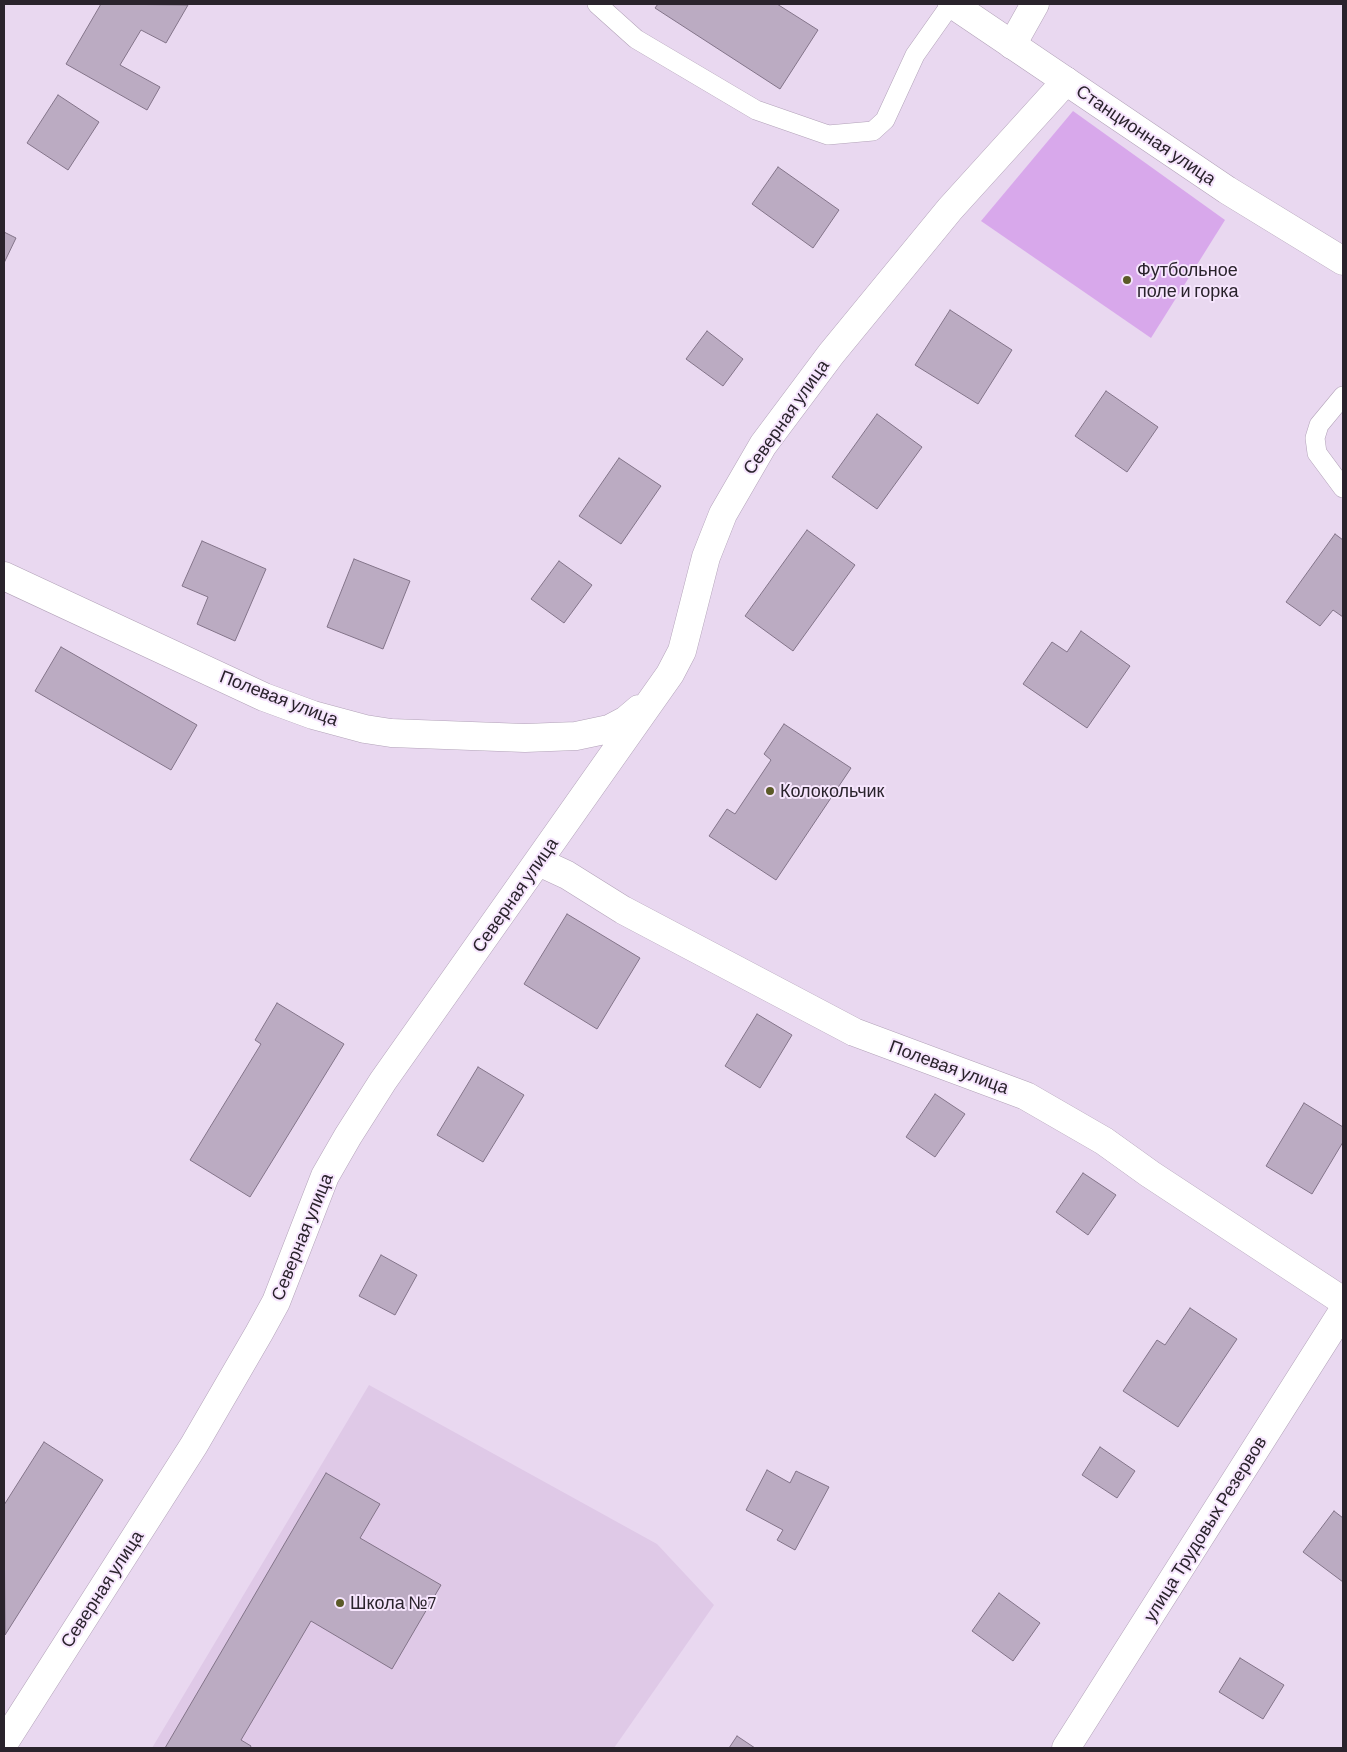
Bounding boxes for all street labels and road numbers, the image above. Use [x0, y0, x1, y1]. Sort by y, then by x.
street label: Станционная улица [1072, 80, 1220, 190]
street label: Северная улица [738, 355, 834, 479]
street label: Полевая улица [217, 665, 341, 731]
street label: Северная улица [467, 833, 563, 957]
street label: Полевая улица [886, 1035, 1012, 1099]
street label: Северная улица [267, 1170, 337, 1304]
street label: улица Трудовых Резервов [1139, 1432, 1271, 1626]
street label: Северная улица [56, 1526, 148, 1652]

